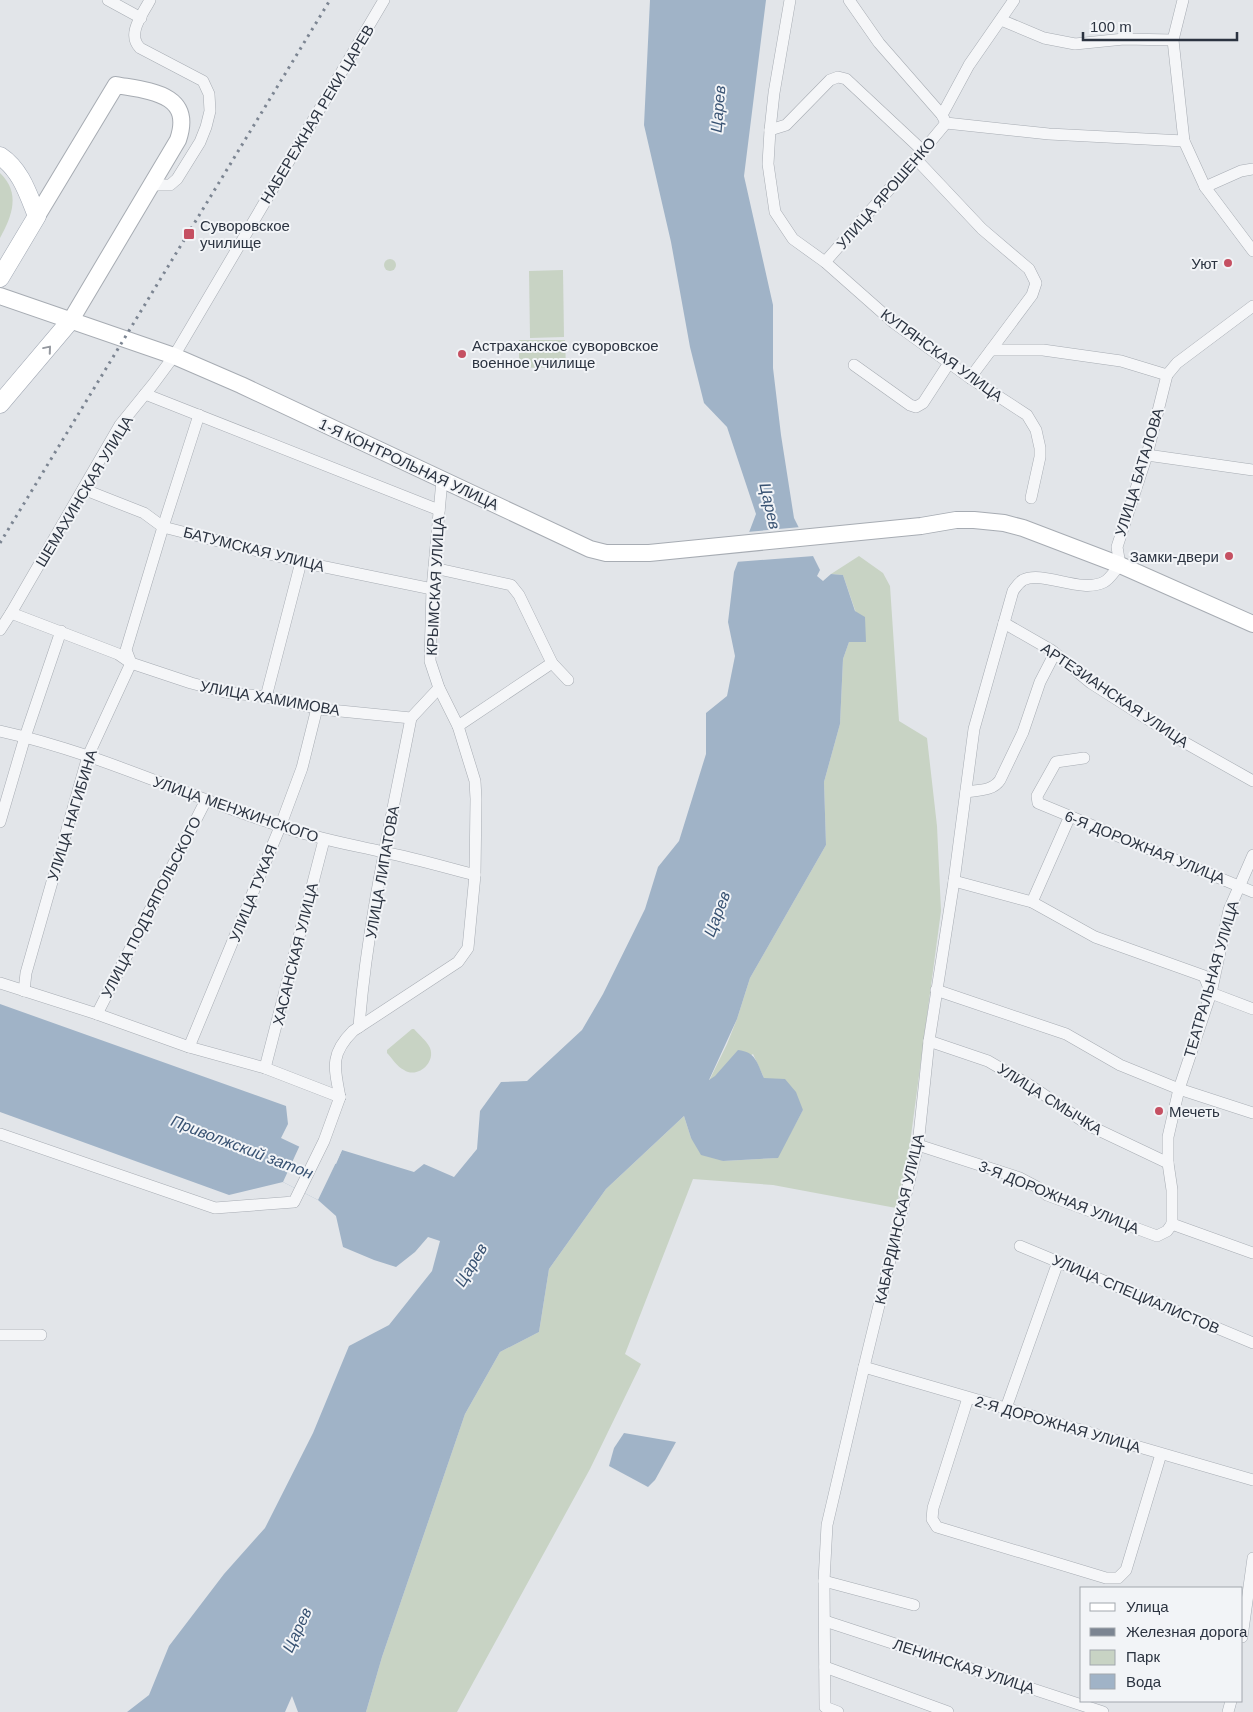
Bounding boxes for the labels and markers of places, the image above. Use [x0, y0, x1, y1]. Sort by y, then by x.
place label: Суворовское училище [200, 217, 290, 251]
marker: Суворовское училище [182, 227, 196, 241]
place label: Уют [1191, 255, 1218, 272]
marker: Уют [1222, 257, 1234, 269]
place label: Астраханское суворовское военное училище [472, 337, 659, 371]
marker: Астраханское суворовское военное училище [456, 348, 468, 360]
place label: Замки-двери [1130, 548, 1219, 565]
marker: Замки-двери [1223, 550, 1235, 562]
place label: Мечеть [1169, 1103, 1220, 1120]
marker: Мечеть [1153, 1105, 1165, 1117]

